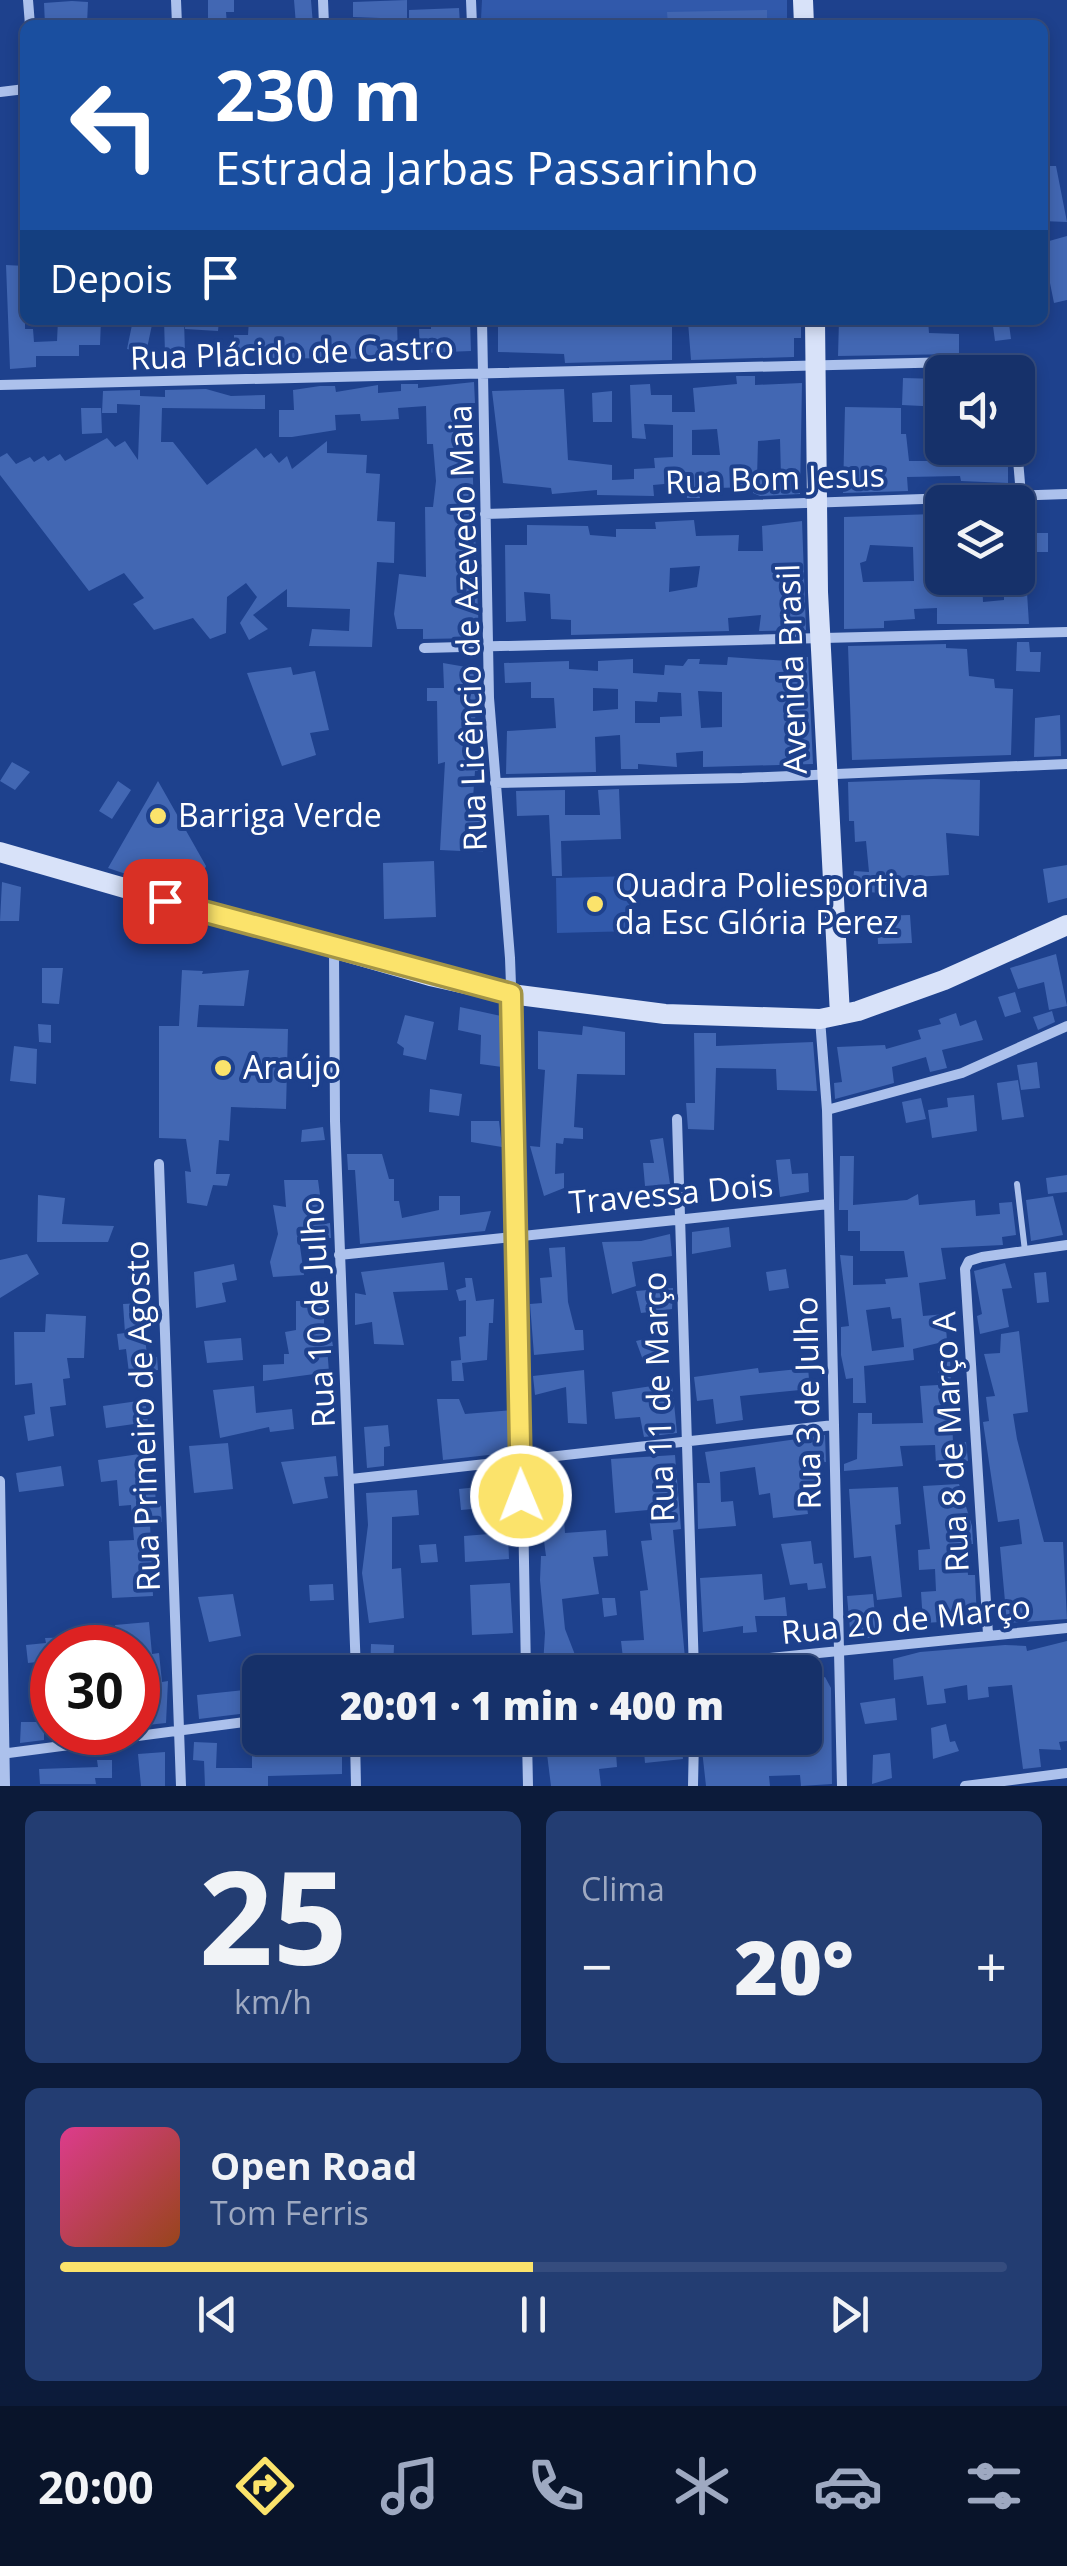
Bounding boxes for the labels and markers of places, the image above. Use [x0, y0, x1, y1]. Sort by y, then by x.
place label: Barriga Verde [178, 793, 382, 836]
marker: Barriga Verde [147, 805, 169, 827]
pin [123, 859, 208, 944]
place label: Quadra Poliesportiva da Esc Glória Perez [615, 863, 929, 943]
marker: Quadra Poliesportiva da Esc Glória Perez [584, 893, 606, 915]
place label: Araújo [243, 1045, 341, 1088]
marker: Araújo [212, 1057, 234, 1079]

